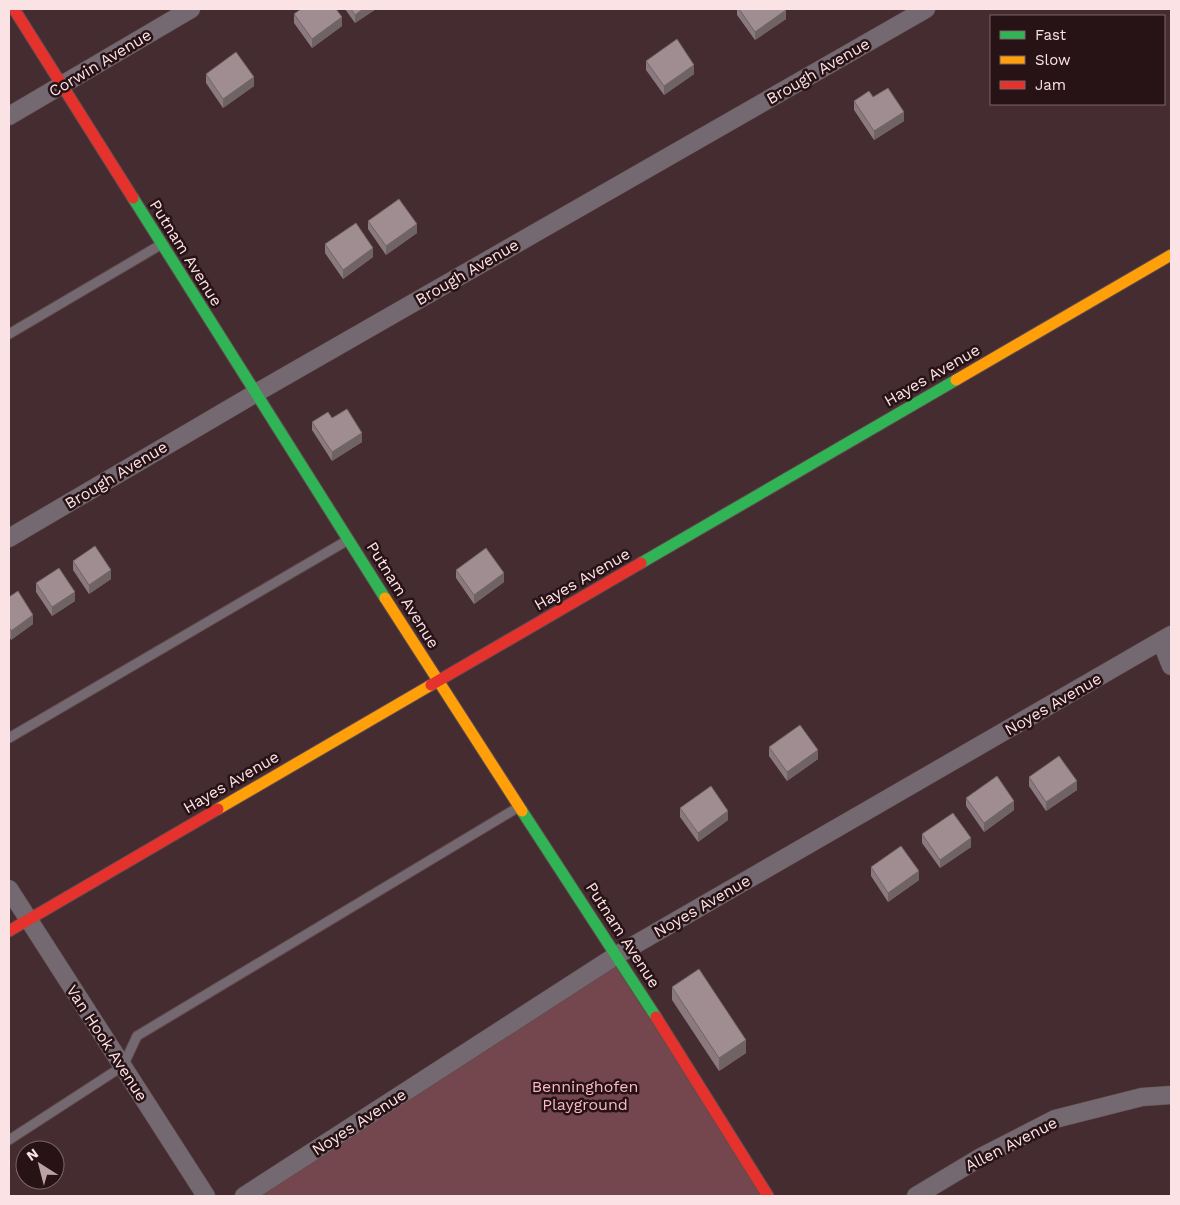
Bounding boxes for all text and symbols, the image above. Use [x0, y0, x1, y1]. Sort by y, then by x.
legend [990, 15, 1165, 105]
street label: Corwin Avenue [45, 25, 155, 101]
text: Fast [1035, 26, 1067, 44]
street label: Brough Avenue [763, 34, 873, 108]
text: Slow [1035, 51, 1071, 69]
text: Jam [1035, 76, 1066, 94]
street label: Putnam Avenue [146, 196, 226, 310]
street label: Brough Avenue [412, 235, 522, 309]
street label: Hayes Avenue [881, 340, 983, 410]
street label: Brough Avenue [61, 437, 171, 513]
street label: Putnam Avenue [363, 538, 443, 652]
street label: Hayes Avenue [531, 544, 633, 614]
street label: Noyes Avenue [1001, 669, 1105, 739]
street label: Hayes Avenue [180, 747, 282, 817]
street label: Noyes Avenue [650, 871, 754, 941]
street label: Putnam Avenue [582, 879, 664, 991]
street label: Van Hook Avenue [62, 981, 152, 1105]
park label: Benninghofen Playground [532, 1077, 638, 1114]
street label: Noyes Avenue [308, 1085, 410, 1159]
street label: Allen Avenue [962, 1113, 1060, 1175]
north arrow [15, 1140, 65, 1190]
text: N [23, 1145, 41, 1164]

